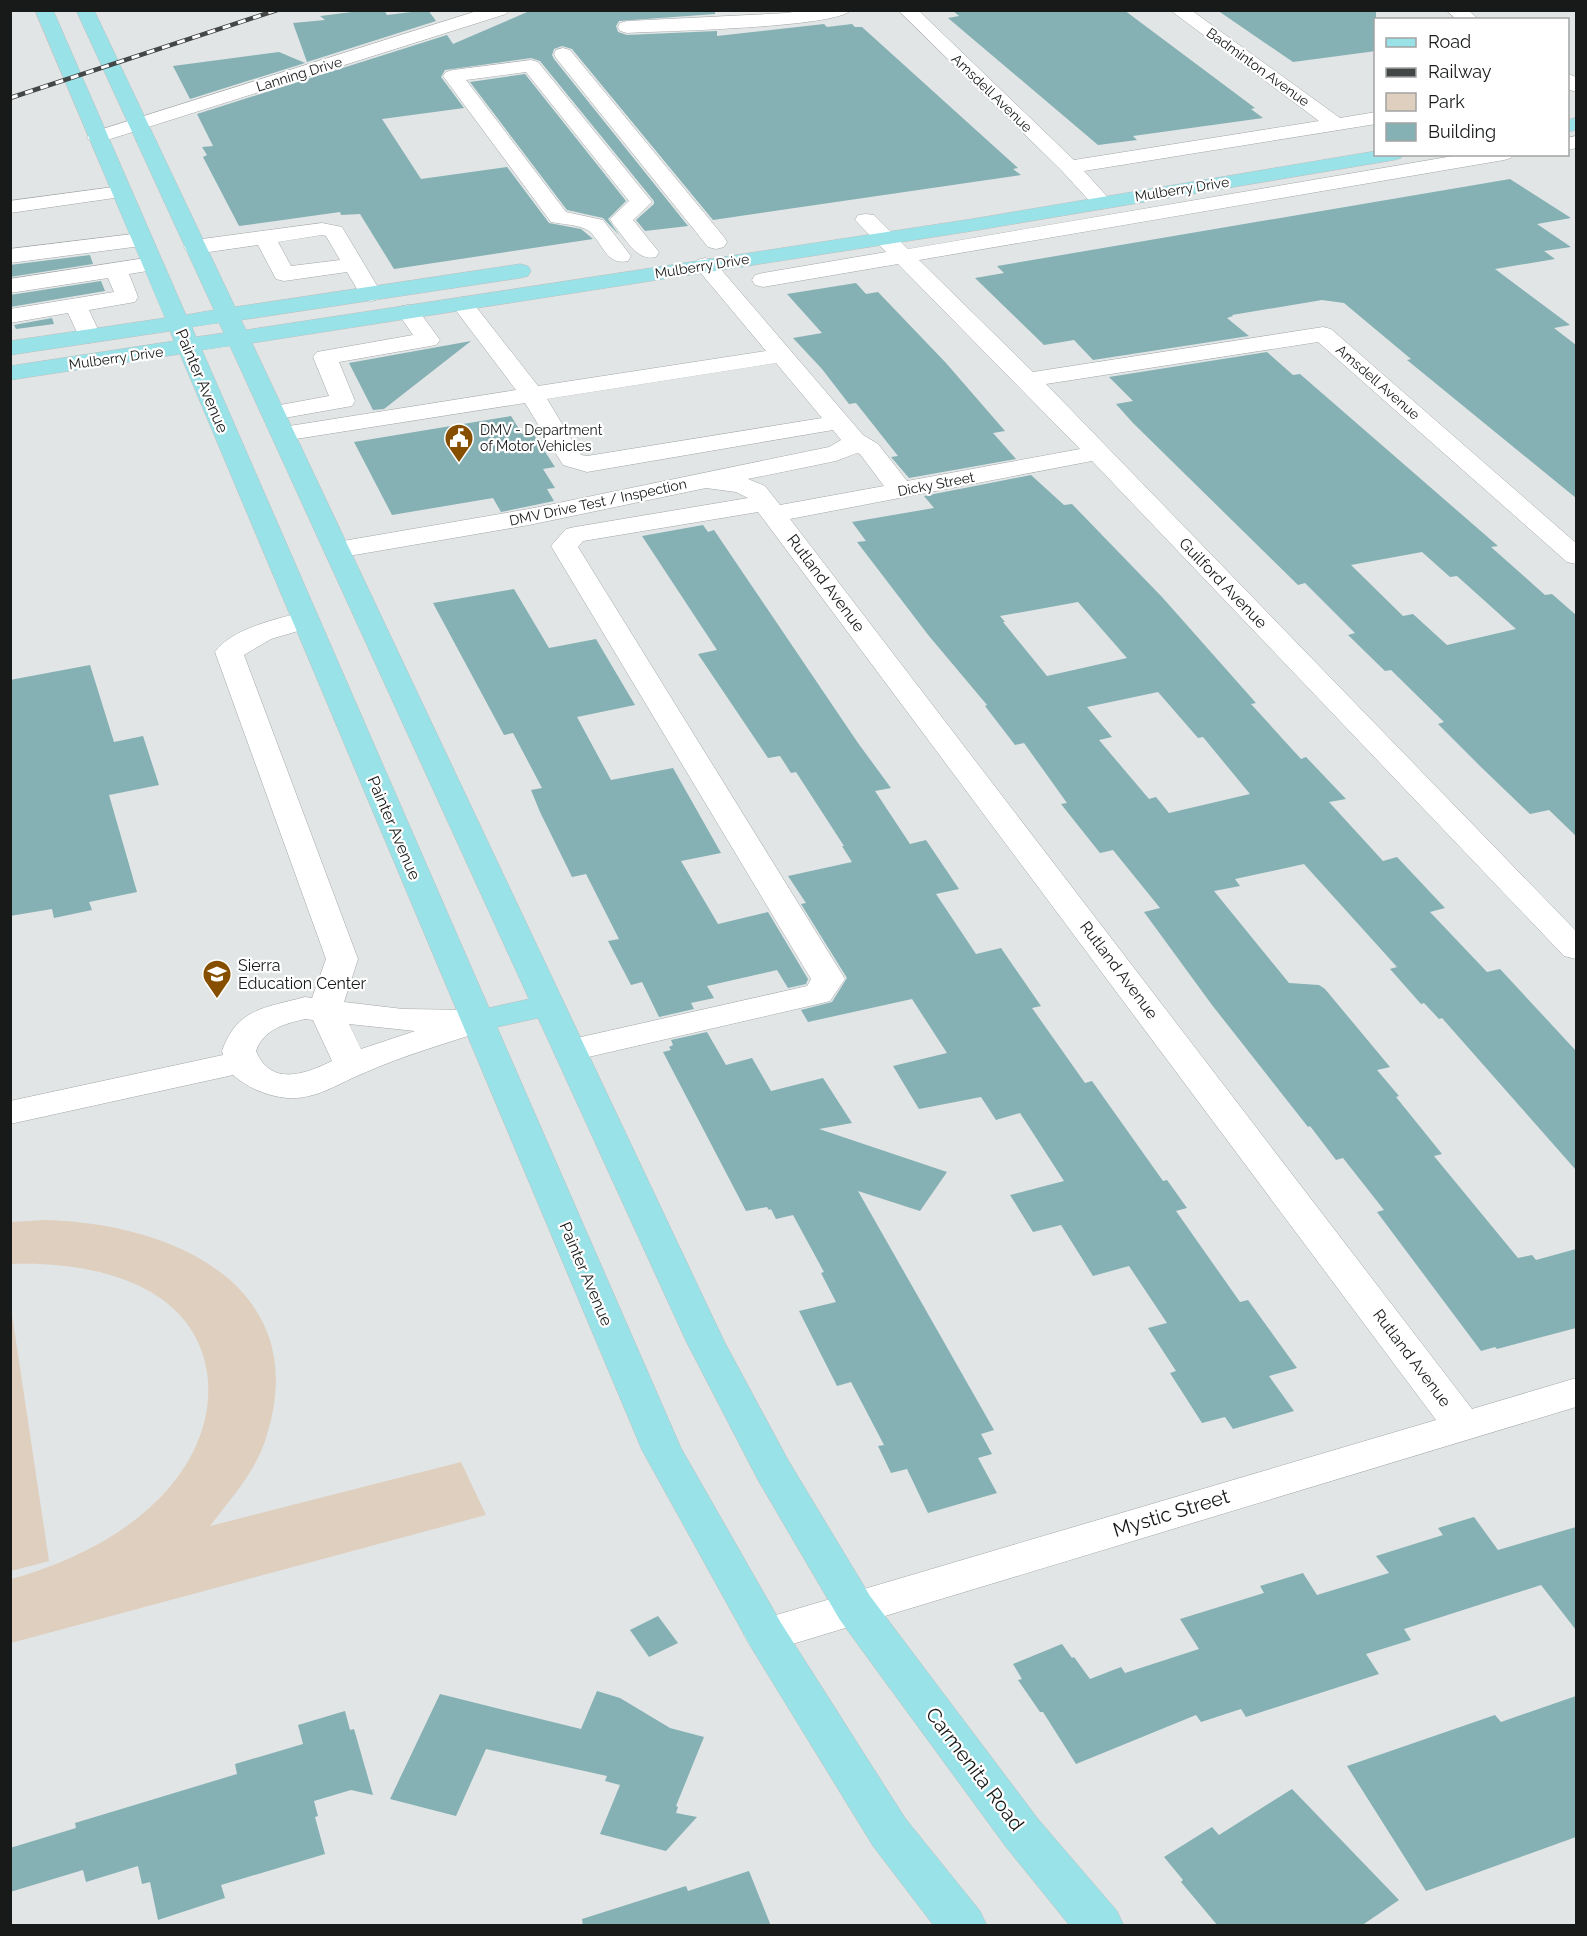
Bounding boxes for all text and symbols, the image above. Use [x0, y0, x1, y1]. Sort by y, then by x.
legend [1374, 18, 1569, 156]
street label: Badminton Avenue [1204, 24, 1312, 110]
text: Road [1428, 31, 1471, 52]
street label: Amsdell Avenue [949, 51, 1035, 135]
street label: Lanning Drive [254, 53, 344, 95]
text: Railway [1428, 61, 1492, 82]
text: Park [1428, 91, 1465, 112]
text: Building [1428, 121, 1496, 142]
street label: Mulberry Drive [1134, 174, 1230, 204]
street label: Mulberry Drive [654, 251, 750, 281]
street label: Painter Avenue [172, 326, 232, 436]
street label: Amsdell Avenue [1333, 341, 1423, 423]
street label: Mulberry Drive [68, 343, 164, 373]
public building icon: DMV - Department of Motor Vehicles [443, 422, 475, 464]
place label: DMV - Department of Motor Vehicles [480, 422, 603, 454]
street label: Dicky Street [896, 469, 976, 499]
street label: DMV Drive Test / Inspection [508, 475, 688, 529]
street label: Rutland Avenue [783, 530, 869, 636]
street label: Guilford Avenue [1175, 534, 1271, 632]
street label: Painter Avenue [364, 773, 424, 883]
street label: Rutland Avenue [1076, 917, 1162, 1023]
place label: Sierra Education Center [238, 956, 366, 993]
school or university icon: Sierra Education Center [201, 958, 233, 1000]
street label: Painter Avenue [556, 1219, 616, 1329]
street label: Rutland Avenue [1369, 1305, 1455, 1411]
street label: Mystic Street [1110, 1484, 1232, 1542]
street label: Carmenita Road [921, 1702, 1029, 1836]

